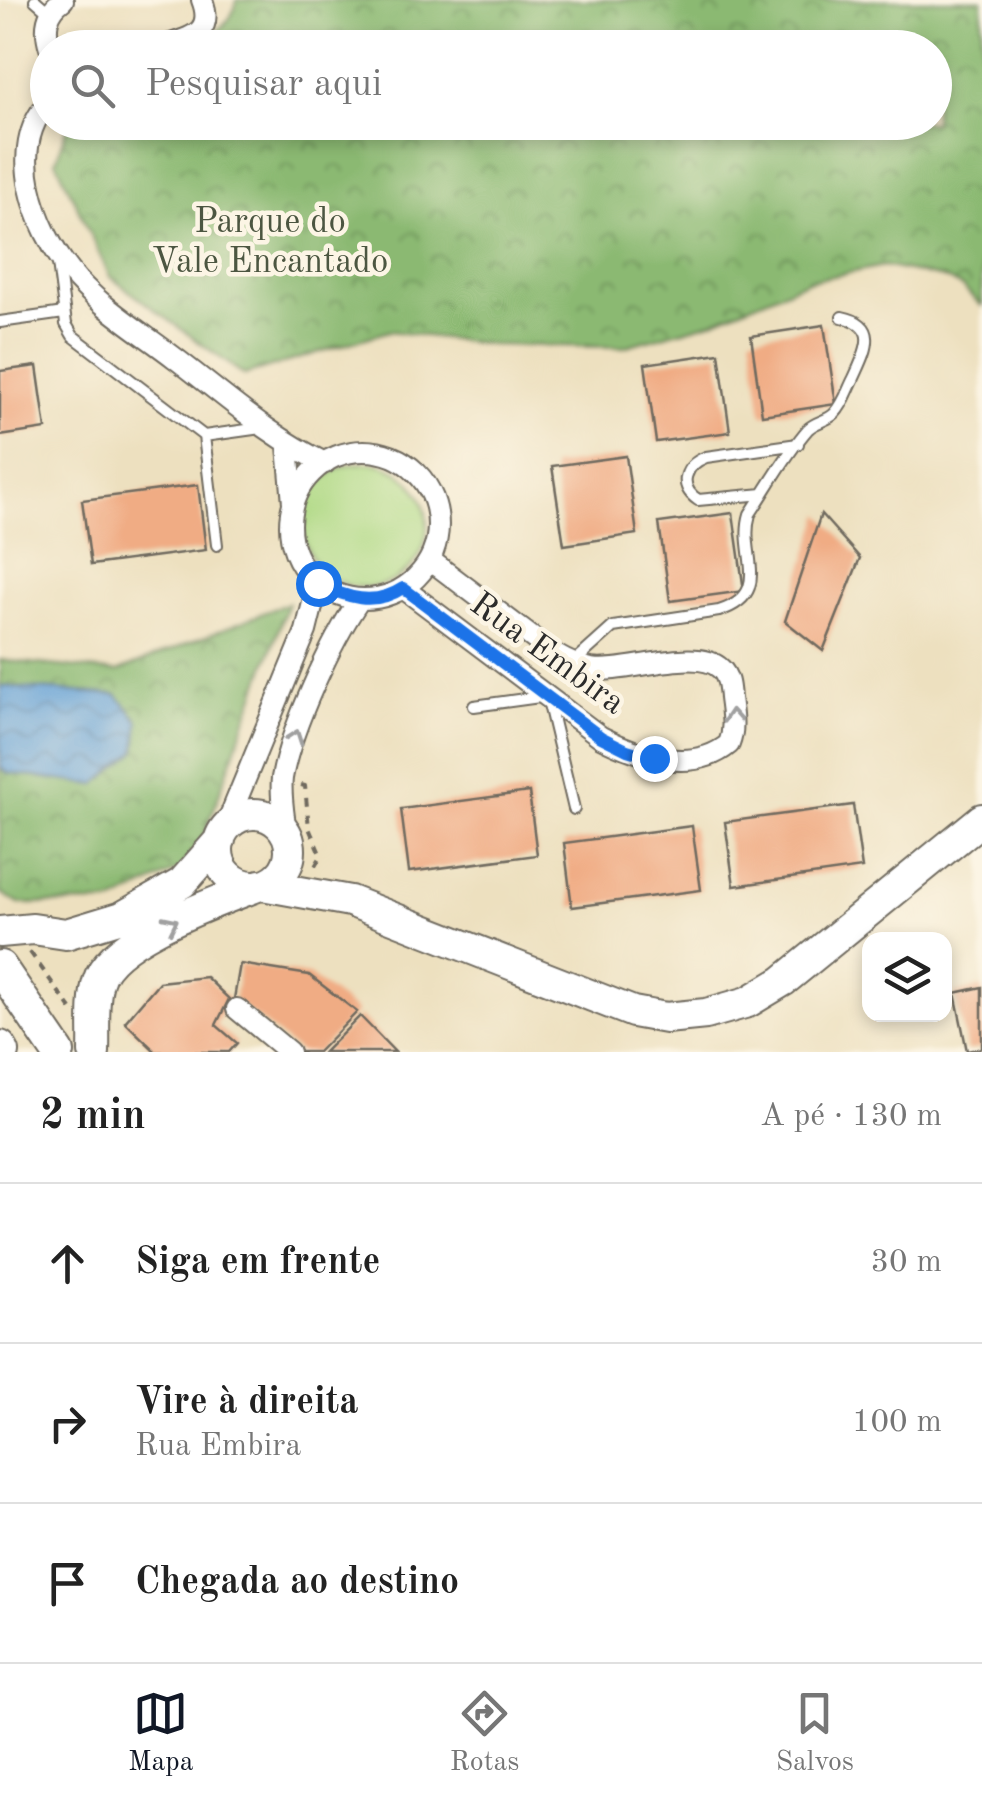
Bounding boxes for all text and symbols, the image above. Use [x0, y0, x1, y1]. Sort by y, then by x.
search box [30, 30, 952, 140]
icon: search [65, 58, 120, 113]
text: Pesquisar aqui [145, 66, 382, 104]
park label: Parque do Vale Encantado [152, 205, 388, 280]
route start [296, 561, 342, 607]
street label: Rua Embira [463, 586, 631, 722]
one-way arrow [721, 708, 743, 724]
one-way arrow [283, 730, 304, 747]
route end [632, 736, 678, 782]
one-way arrow [161, 916, 179, 936]
map controls [862, 932, 952, 1022]
button: layers [862, 932, 952, 1022]
text: 2 min [40, 1096, 146, 1138]
text: A pé · 130 m [760, 1101, 942, 1133]
icon: ahead [40, 1236, 95, 1291]
text: Siga em frente [135, 1244, 380, 1282]
text: 30 m [871, 1247, 942, 1279]
text: Vire à direita [135, 1384, 359, 1422]
icon: right [40, 1396, 95, 1451]
text: 100 m [852, 1407, 942, 1439]
text: Rua Embira [135, 1431, 301, 1463]
icon: arrive [40, 1556, 95, 1611]
text: Chegada ao destino [135, 1564, 459, 1602]
tab: Mapa [128, 1686, 194, 1781]
tab: Rotas [450, 1686, 520, 1781]
tab: Salvos [776, 1686, 854, 1781]

